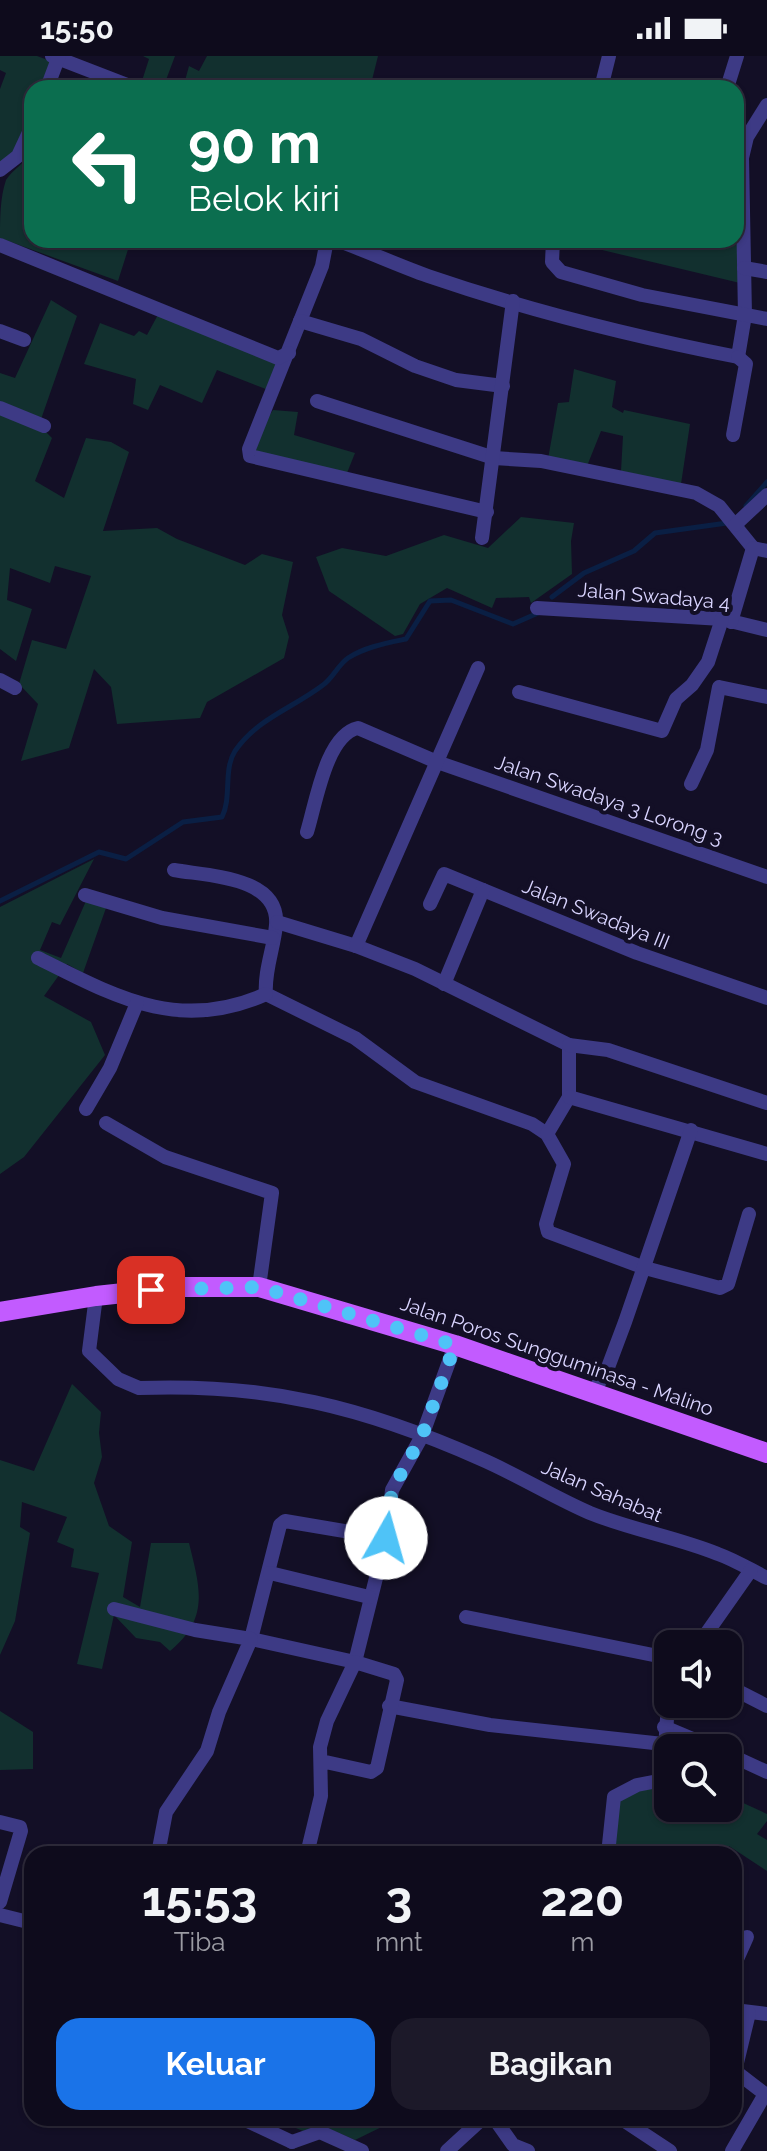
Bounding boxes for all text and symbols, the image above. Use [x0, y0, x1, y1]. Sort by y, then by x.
text: 15:50 [40, 11, 114, 46]
text: 90 m [188, 110, 321, 176]
icon: left [56, 112, 160, 216]
text: Belok kiri [188, 177, 340, 219]
street label: Jalan Swadaya 4 [577, 577, 731, 615]
street label: Jalan Swadaya 3 Lorong 3 [492, 750, 726, 850]
street label: Jalan Swadaya III [519, 874, 673, 954]
pin [117, 1256, 185, 1324]
icon: arrive [129, 1268, 173, 1312]
street label: Jalan Poros Sungguminasa - Malino [397, 1291, 717, 1421]
street label: Jalan Sahabat [538, 1455, 666, 1527]
position arrow [344, 1496, 428, 1580]
map controls [654, 1630, 742, 1822]
button: sound [654, 1630, 742, 1718]
button: search [654, 1734, 742, 1822]
text: 15:53 [142, 1871, 257, 1927]
text: 3 [386, 1871, 412, 1927]
text: 220 [541, 1871, 624, 1927]
text: Tiba [174, 1927, 225, 1957]
text: mnt [375, 1927, 423, 1957]
text: m [570, 1927, 594, 1957]
button: Keluar [56, 2018, 375, 2110]
button: Bagikan [391, 2018, 710, 2110]

